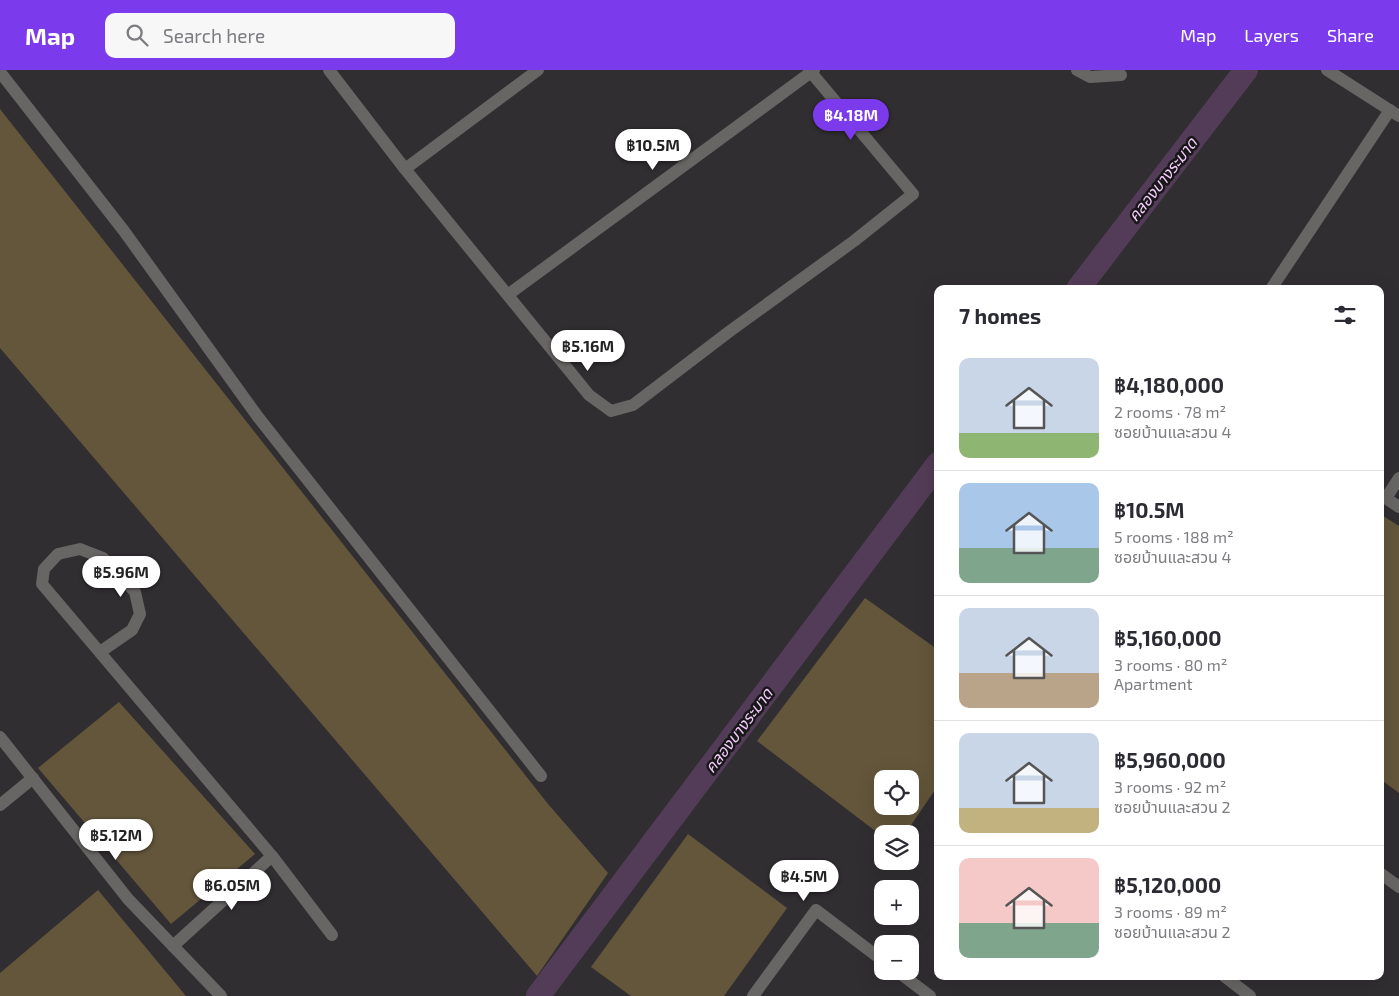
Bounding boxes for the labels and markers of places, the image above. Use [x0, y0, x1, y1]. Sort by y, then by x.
pin: ฿4.18M [810, 98, 892, 141]
pin: ฿10.5M [612, 128, 694, 171]
pin: ฿5.16M [547, 330, 629, 372]
pin: ฿5.96M [80, 556, 162, 598]
pin: ฿5.12M [75, 818, 157, 861]
pin: ฿4.5M [769, 860, 839, 902]
pin: ฿6.05M [191, 868, 273, 911]

